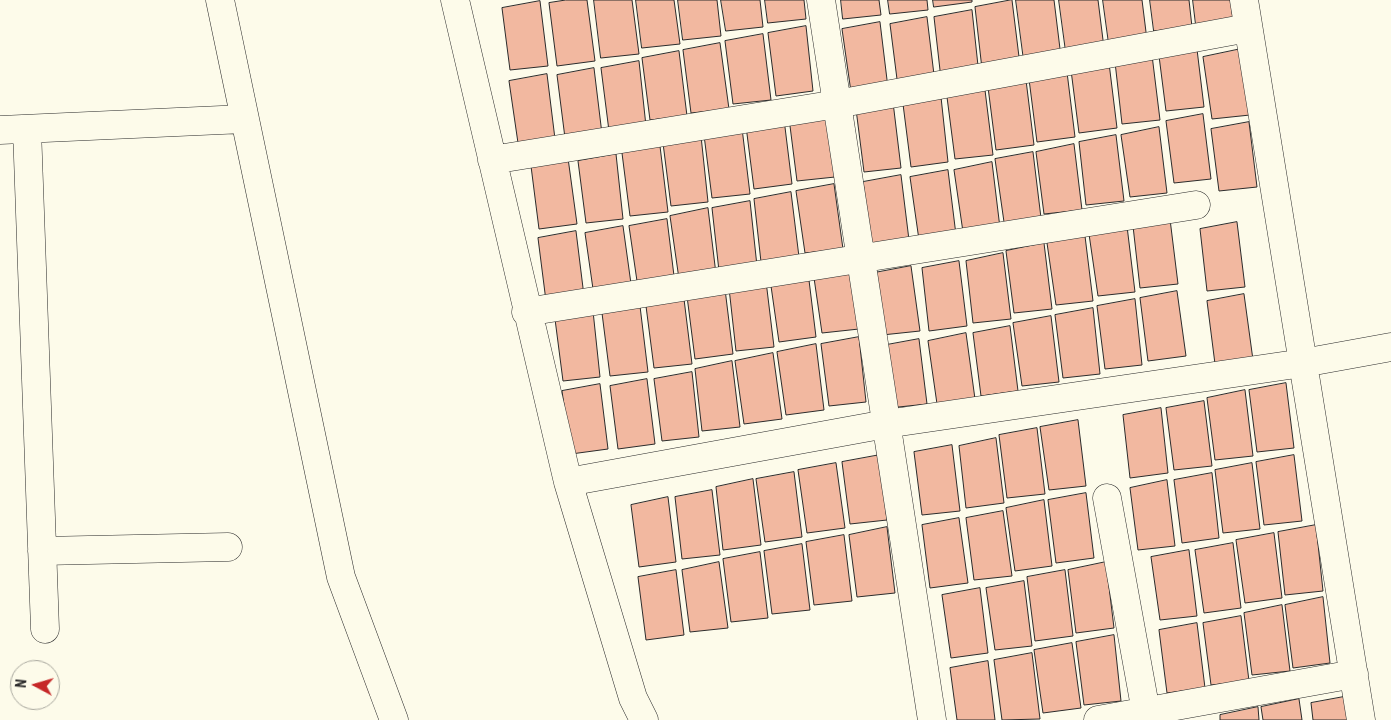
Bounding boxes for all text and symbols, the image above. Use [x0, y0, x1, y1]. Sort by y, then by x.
north arrow [10, 660, 60, 710]
text: N [13, 678, 29, 689]

